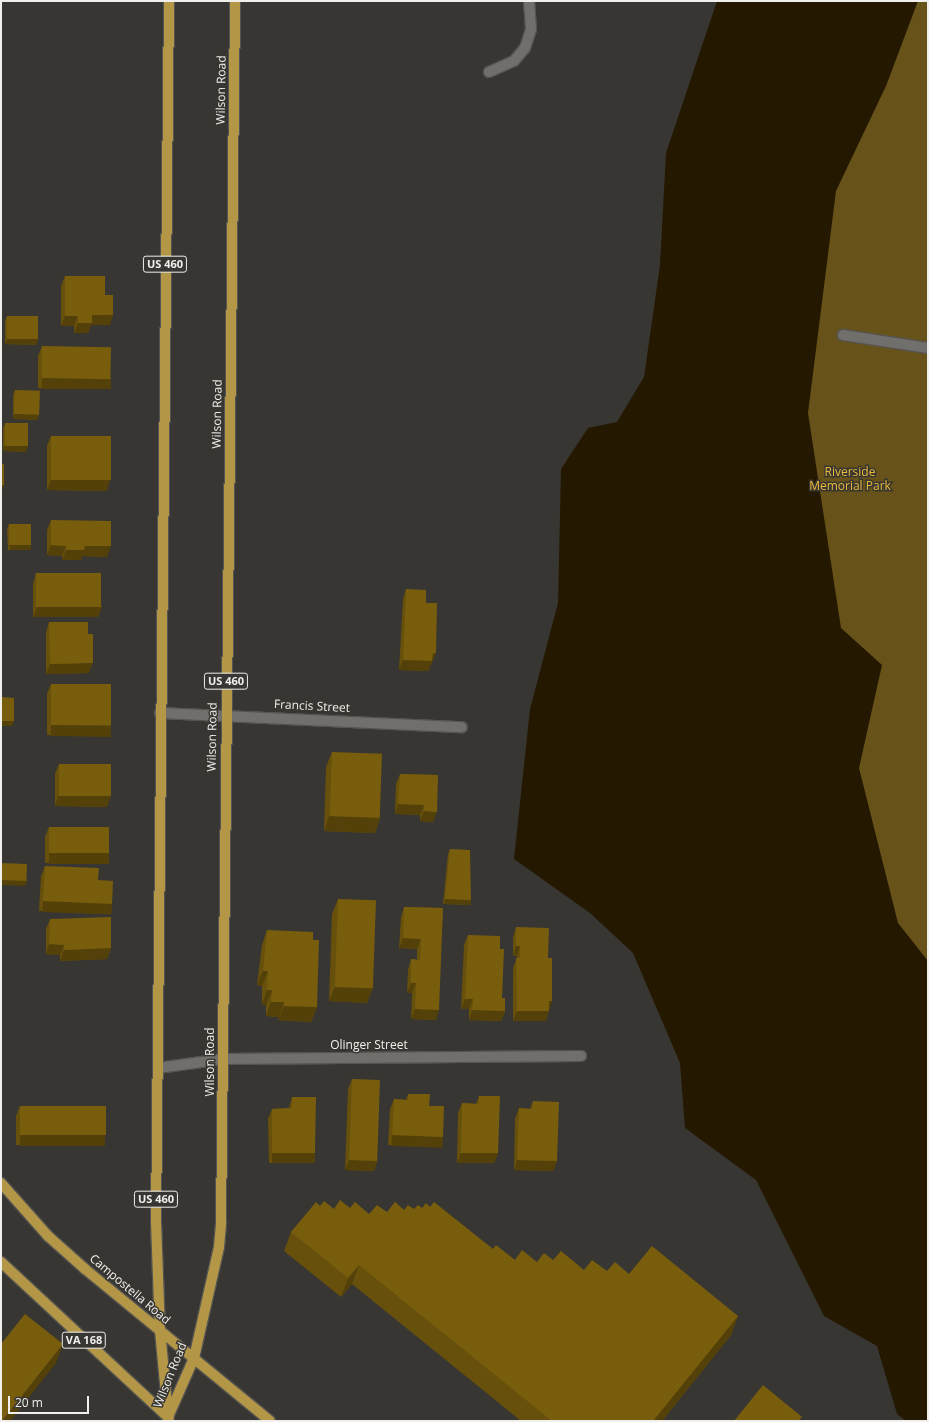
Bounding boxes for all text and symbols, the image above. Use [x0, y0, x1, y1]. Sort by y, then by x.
street label: Wilson Road [213, 55, 229, 125]
road number: US 460 [142, 255, 188, 273]
street label: Wilson Road [209, 379, 225, 449]
park label: Riverside Memorial Park [809, 465, 891, 493]
road number: US 460 [203, 672, 249, 690]
street label: Francis Street [274, 697, 350, 715]
street label: Wilson Road [204, 702, 220, 772]
street label: Wilson Road [203, 1027, 217, 1097]
street label: Olinger Street [330, 1038, 408, 1052]
road number: US 460 [133, 1190, 179, 1208]
street label: Campostella Road [87, 1251, 173, 1327]
road number: VA 168 [61, 1331, 107, 1349]
street label: Wilson Road [150, 1340, 190, 1410]
scale bar [10, 1388, 91, 1414]
text: 20 m [15, 1394, 43, 1411]

